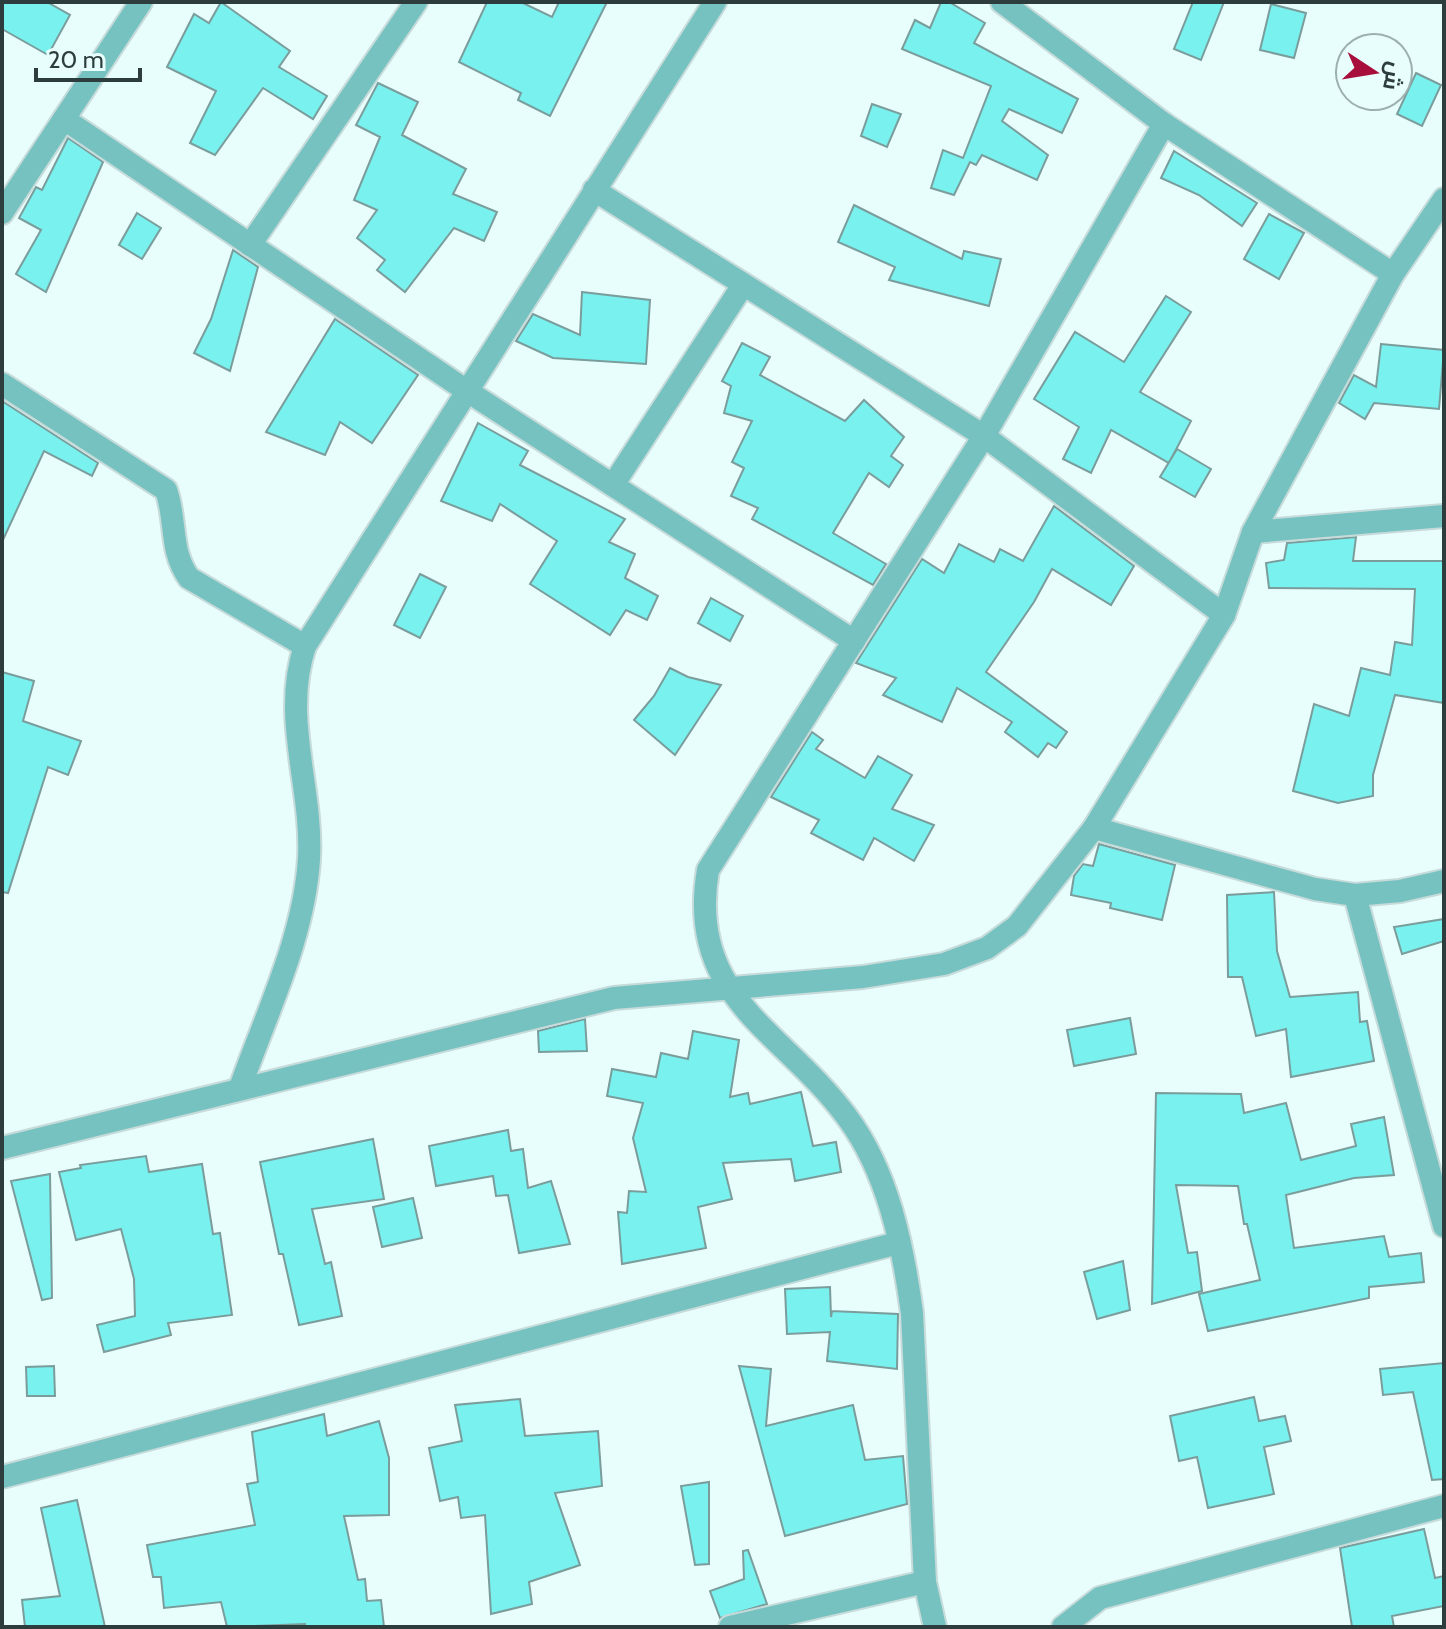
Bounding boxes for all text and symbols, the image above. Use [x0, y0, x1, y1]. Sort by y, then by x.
scale bar [36, 32, 140, 82]
north arrow [1334, 32, 1414, 112]
text: 20 m [48, 45, 104, 74]
text: ش [1377, 59, 1409, 93]

